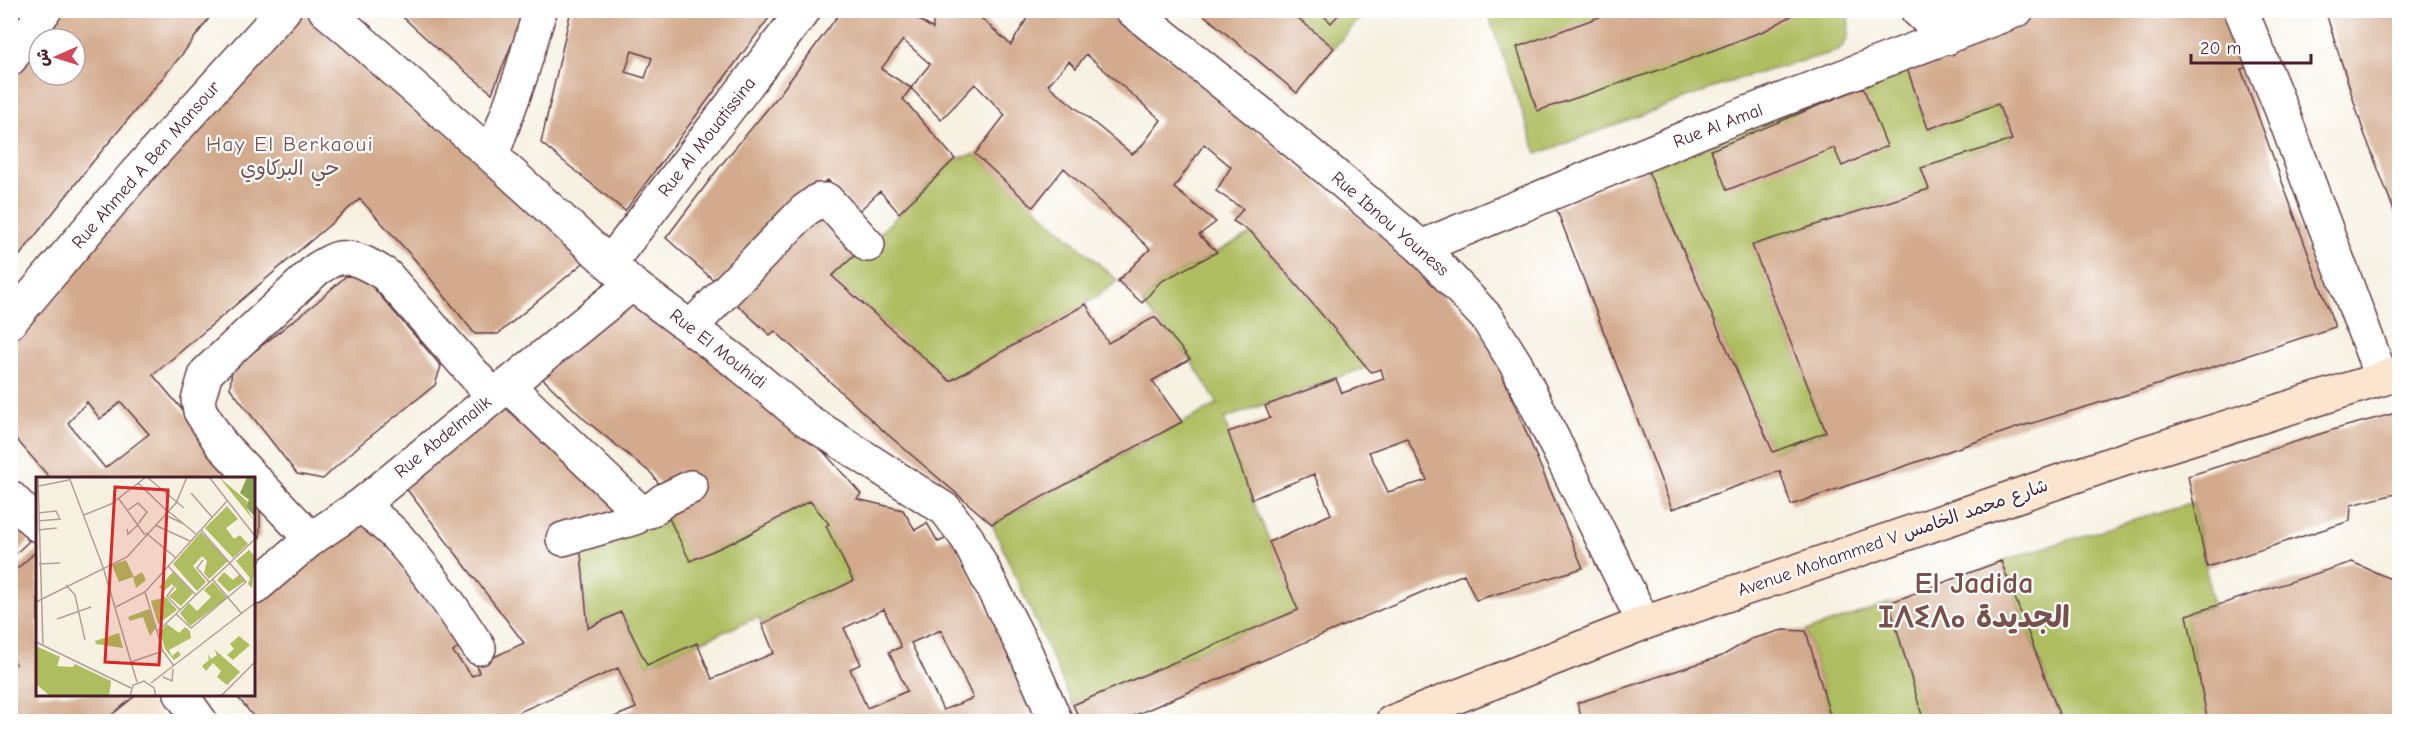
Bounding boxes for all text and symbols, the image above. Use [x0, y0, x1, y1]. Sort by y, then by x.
north arrow [27, 27, 87, 87]
scale bar [2191, 27, 2311, 65]
text: 20 m [2200, 38, 2241, 59]
text: ش [34, 48, 52, 67]
street label: Rue Al Mouatissina [654, 73, 760, 201]
street label: Rue Ahmed A Ben Mansour [68, 76, 225, 253]
street label: Rue Al Amal [1670, 99, 1766, 153]
district label: Hay El Berkaoui حي البركاوي [206, 132, 374, 187]
street label: Rue Ibnou Youness [1327, 167, 1453, 281]
street label: Rue El Mouhidi [665, 305, 771, 393]
street label: Rue Abdelmalik [390, 391, 496, 482]
street label: Avenue Mohammed V شارع محمد الخامس [1735, 475, 2051, 602]
inset map [36, 477, 255, 696]
district label: El Jadida ⵊⴷⵉⴷⴰ الجديدة [1878, 566, 2070, 635]

